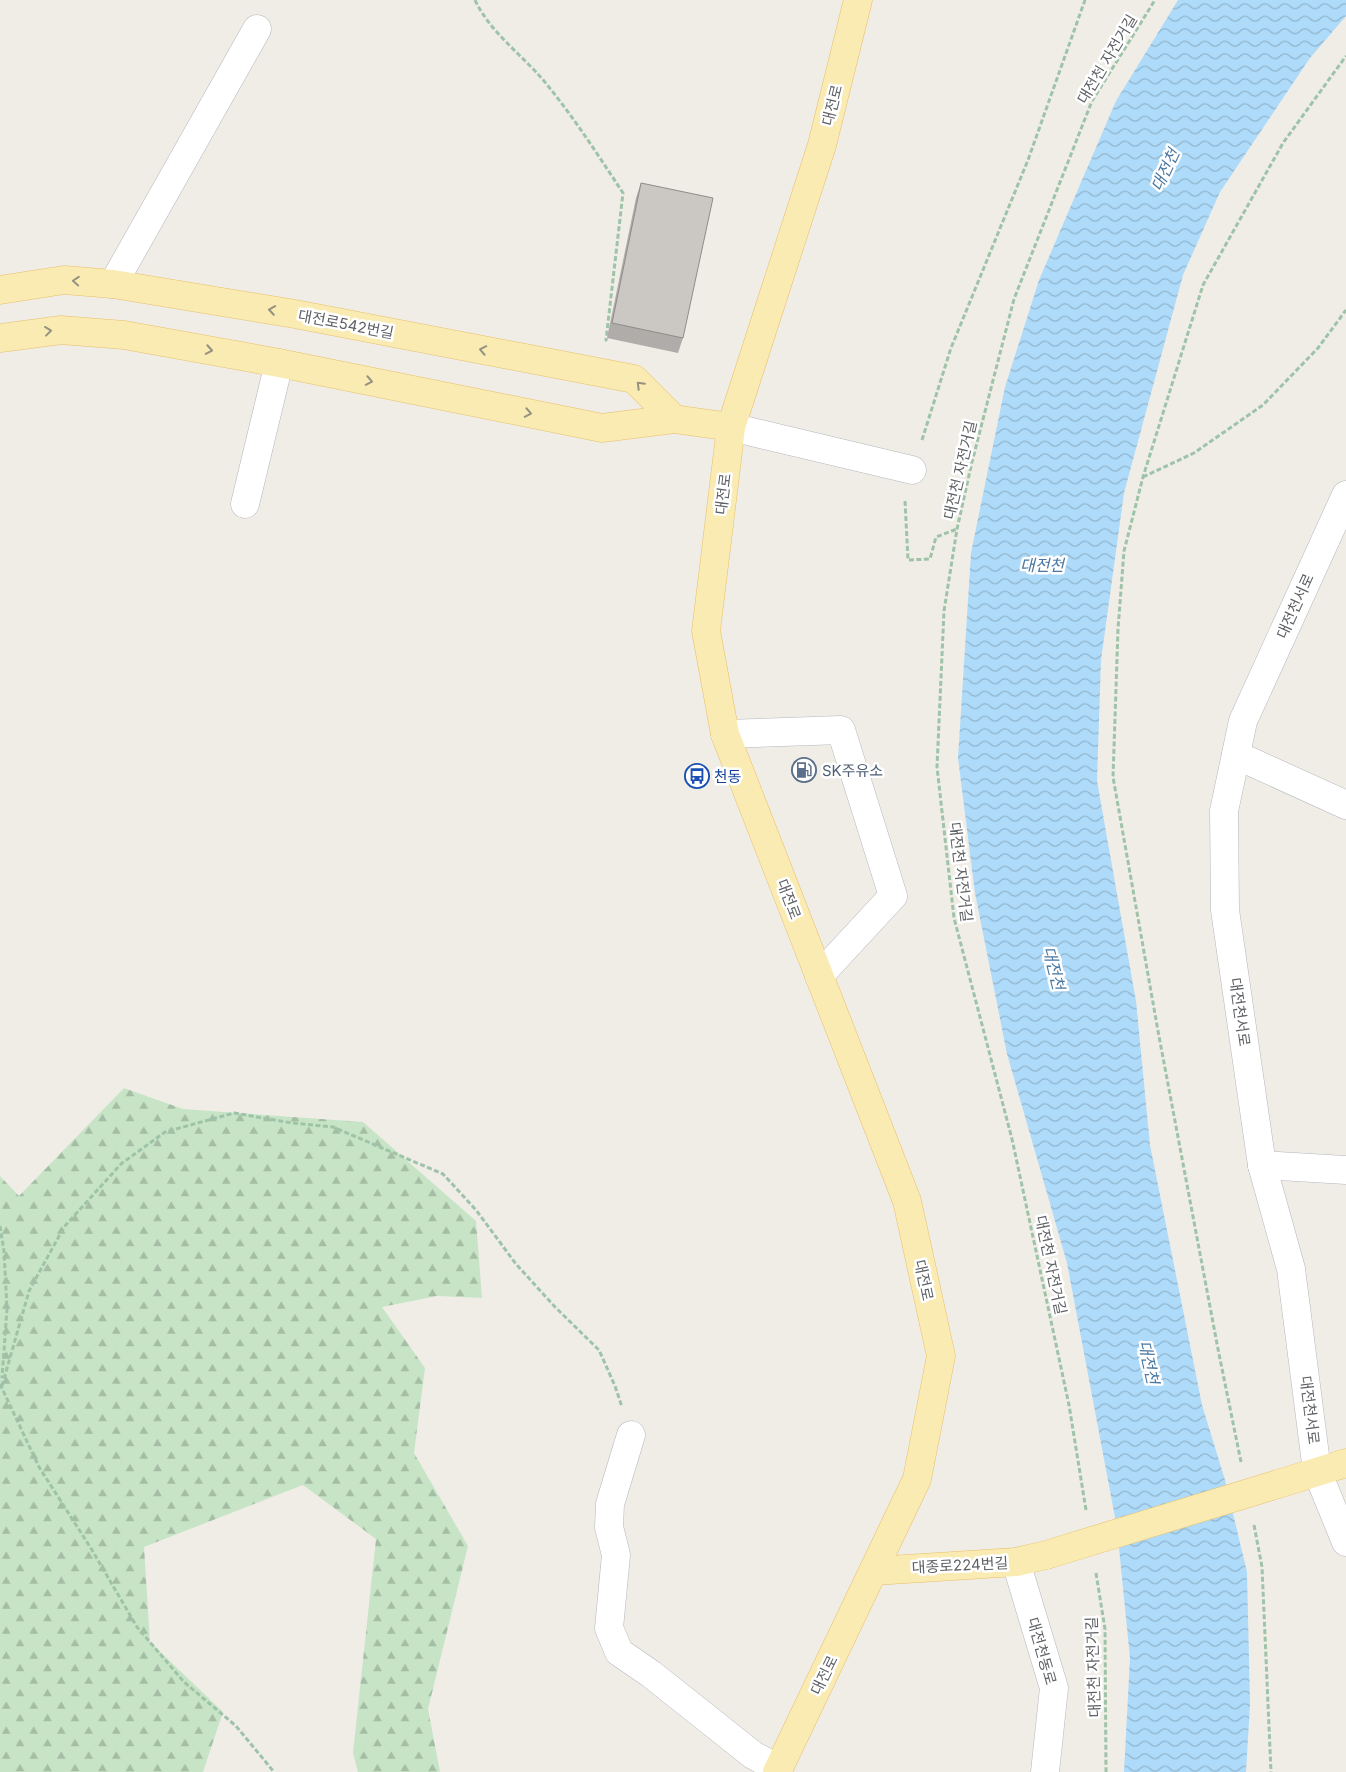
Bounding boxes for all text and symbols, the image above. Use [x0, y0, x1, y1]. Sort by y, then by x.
street label: 대전천 자전거길 [1073, 11, 1141, 107]
street label: 대전로 [818, 83, 846, 127]
water label: 대전천 [1147, 144, 1184, 194]
one-way arrow [72, 276, 80, 287]
street label: 대전로542번길 [297, 305, 395, 343]
one-way arrow [267, 306, 276, 316]
one-way arrow [45, 326, 53, 337]
one-way arrow [205, 345, 214, 355]
one-way arrow [479, 345, 487, 355]
one-way arrow [364, 375, 373, 386]
one-way arrow [637, 382, 646, 391]
one-way arrow [524, 407, 532, 418]
street label: 대전천 자전거길 [939, 419, 981, 521]
street label: 대전로 [711, 472, 735, 516]
water label: 대전천 [1020, 555, 1066, 575]
street label: 대전천서로 [1272, 571, 1318, 641]
fuel station icon: SK주유소 [791, 757, 817, 783]
place label: SK주유소 [822, 761, 883, 780]
bus stop icon: 천동 [684, 763, 710, 789]
place label: 천동 [714, 767, 742, 786]
street label: 대전천 자전거길 [945, 821, 977, 923]
street label: 대전로 [773, 876, 805, 922]
water label: 대전천 [1039, 944, 1070, 994]
street label: 대전천서로 [1226, 977, 1254, 1047]
street label: 대전천 자전거길 [1031, 1214, 1071, 1316]
street label: 대전로 [910, 1258, 938, 1302]
water label: 대전천 [1135, 1338, 1164, 1388]
street label: 대전천서로 [1296, 1375, 1324, 1445]
street label: 대종로224번길 [911, 1553, 1009, 1577]
street label: 대전천동로 [1023, 1615, 1061, 1687]
street label: 대전천 자전거길 [1082, 1616, 1104, 1718]
street label: 대전로 [806, 1652, 842, 1698]

